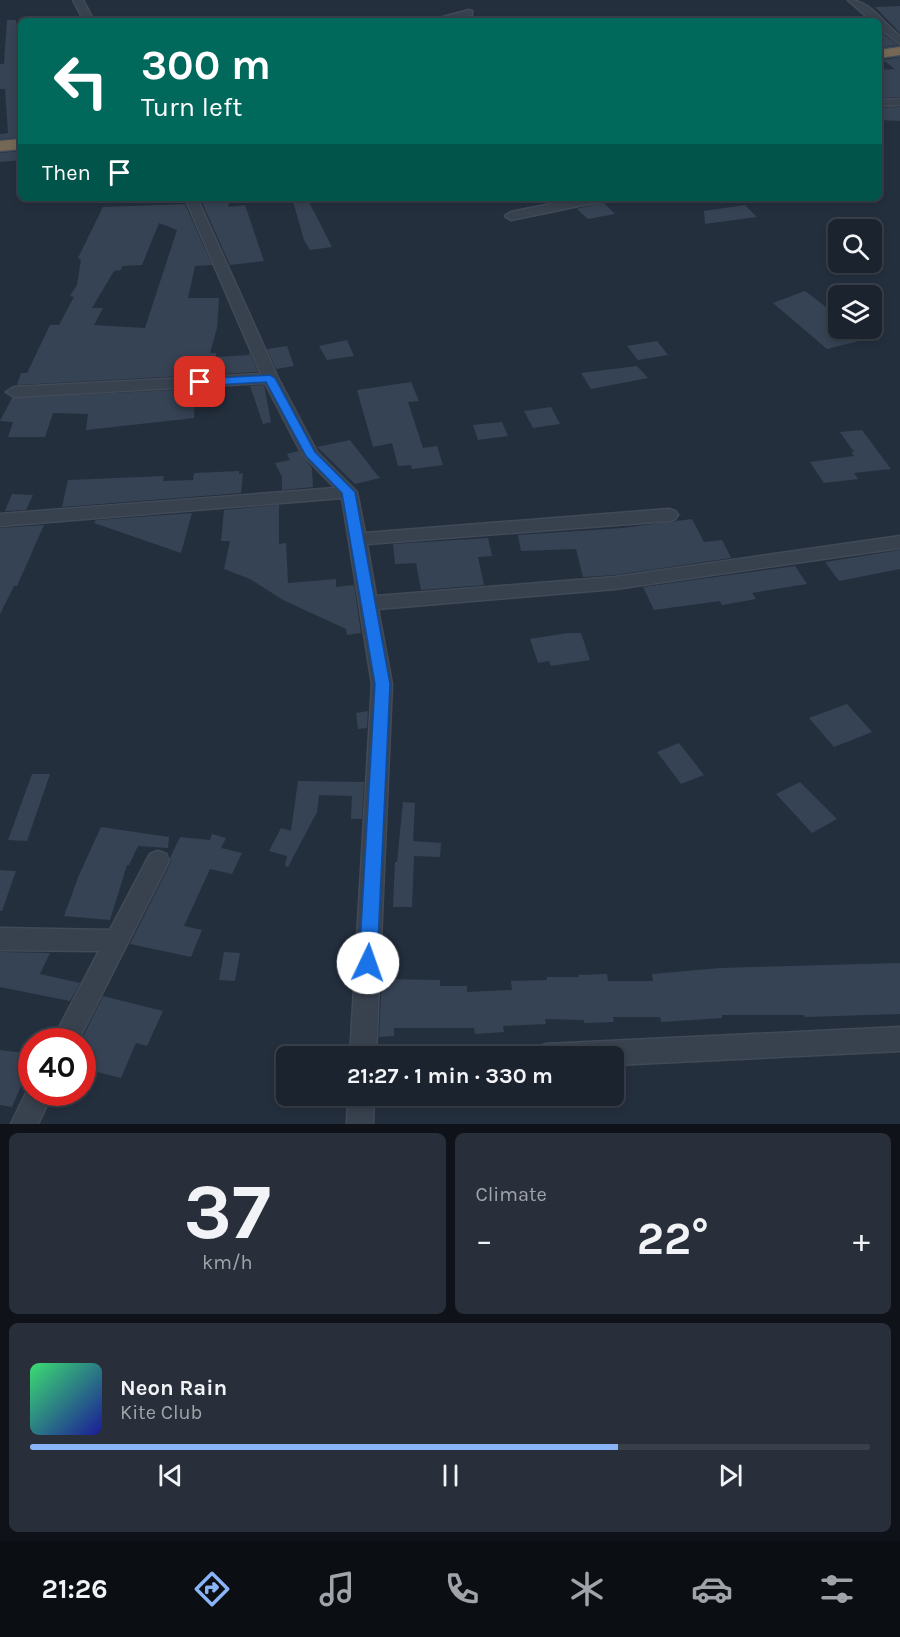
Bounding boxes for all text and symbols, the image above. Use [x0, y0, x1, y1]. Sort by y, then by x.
text: 300 m [141, 40, 271, 90]
icon: left [42, 42, 120, 120]
text: Turn left [141, 91, 242, 123]
icon: arrive [103, 156, 136, 189]
text: Then [42, 160, 91, 186]
map controls [828, 219, 882, 339]
button: search [828, 219, 882, 273]
button: layers [828, 285, 882, 339]
pin [174, 356, 225, 407]
icon: arrive [183, 365, 216, 398]
position arrow [336, 931, 400, 995]
speed limit sign: 40 [18, 1028, 96, 1106]
text: 21:27 · 1 min · 330 m [347, 1063, 553, 1089]
text: 37 [184, 1166, 271, 1258]
text: Climate [476, 1183, 547, 1206]
text: 22° [637, 1213, 709, 1265]
text: − [476, 1221, 493, 1259]
text: + [853, 1221, 870, 1259]
text: km/h [202, 1251, 253, 1274]
text: Neon Rain [120, 1375, 227, 1401]
text: Kite Club [120, 1401, 202, 1424]
icon: previous [154, 1459, 187, 1492]
icon: pause [434, 1459, 467, 1492]
icon: next [714, 1459, 747, 1492]
icon: directions [191, 1568, 233, 1610]
icon: music [316, 1568, 358, 1610]
icon: phone [441, 1568, 483, 1610]
icon: climate [566, 1568, 608, 1610]
icon: car [691, 1568, 733, 1610]
icon: filters [816, 1568, 858, 1610]
text: 21:26 [42, 1573, 108, 1605]

